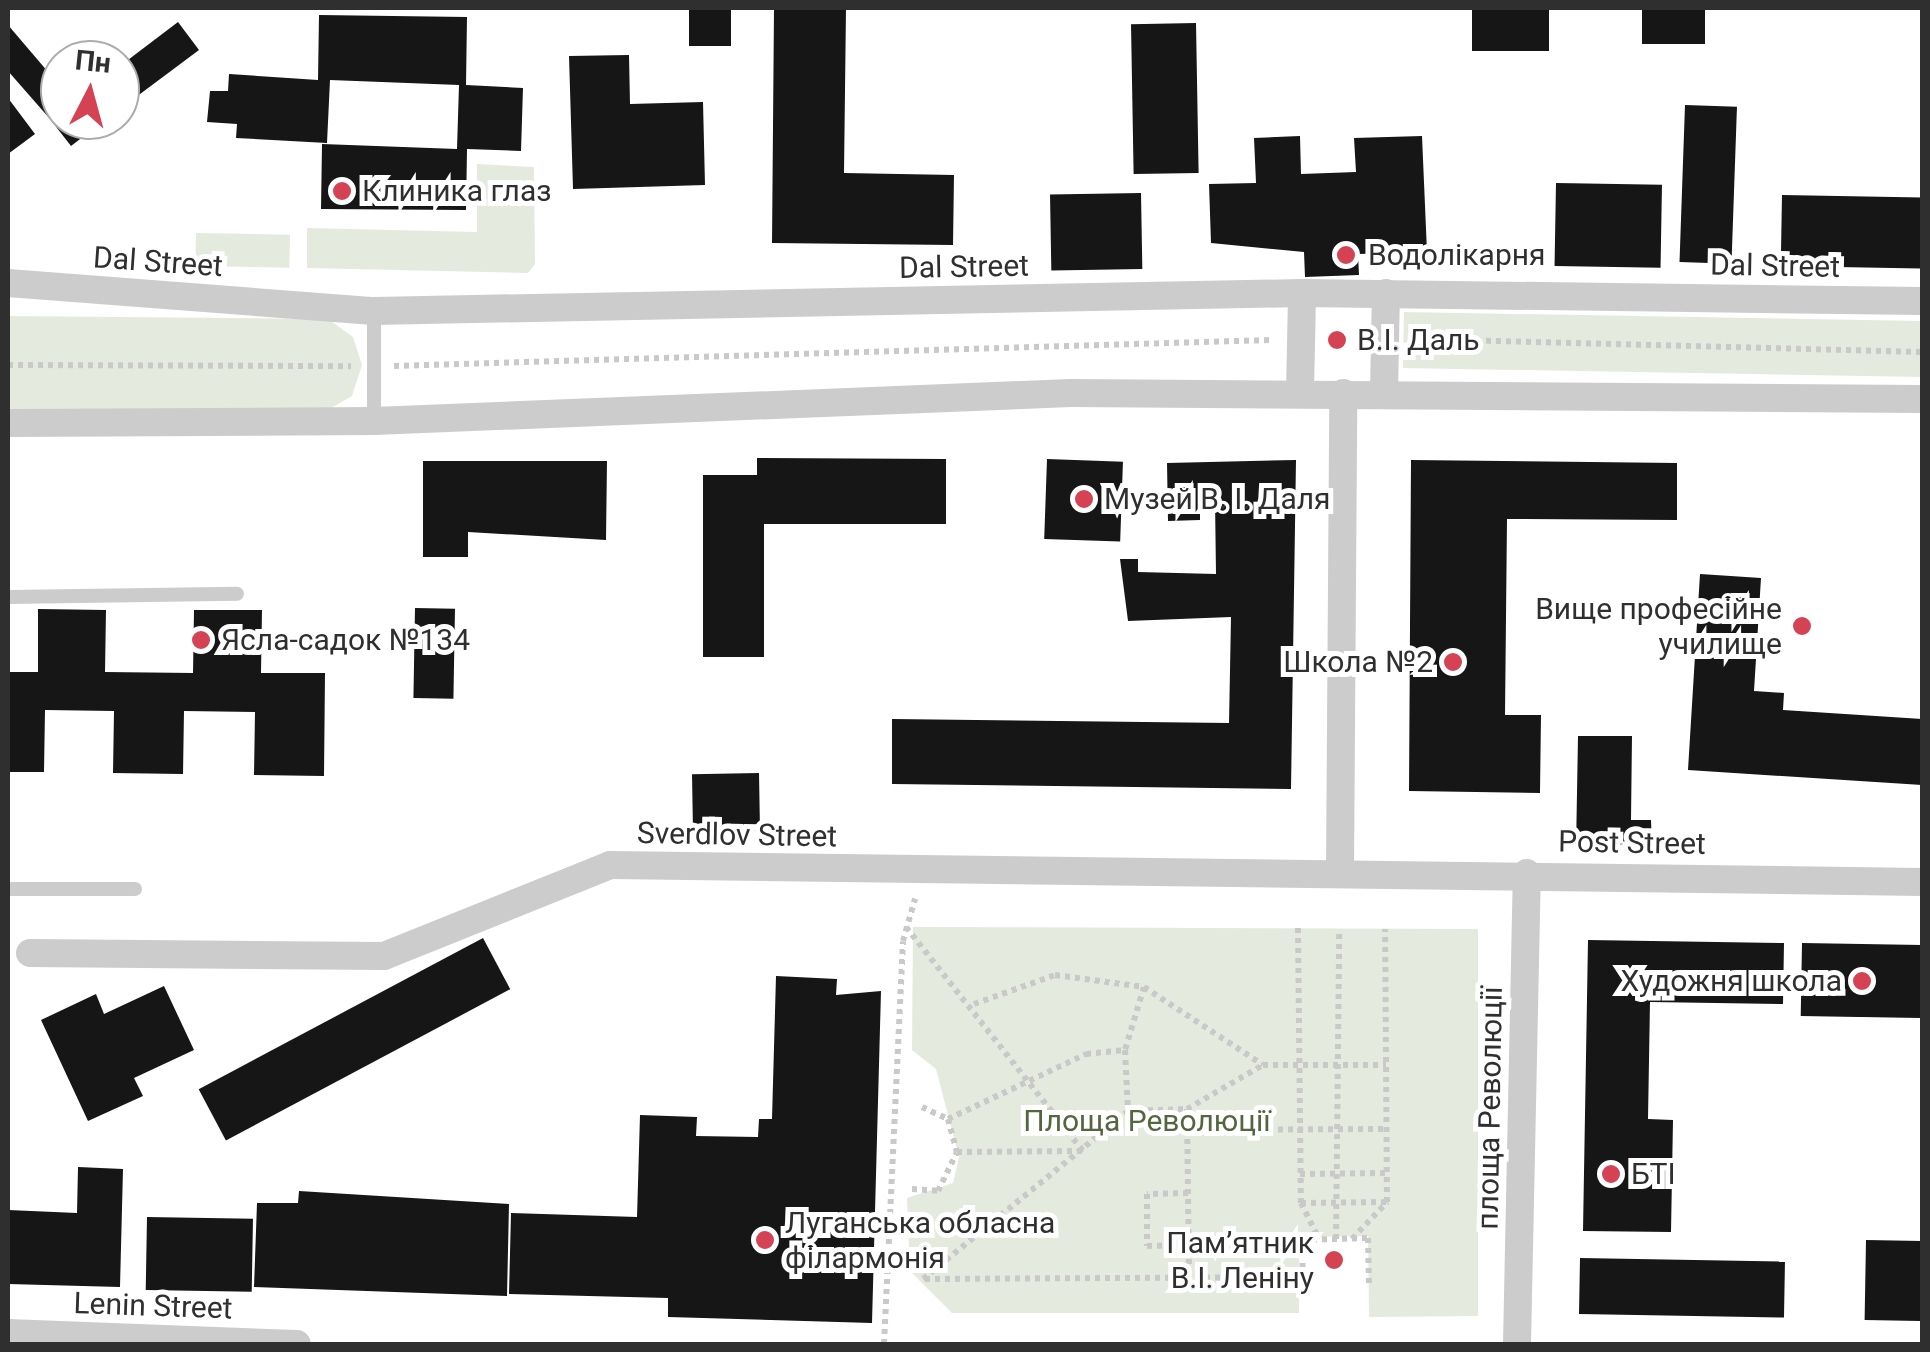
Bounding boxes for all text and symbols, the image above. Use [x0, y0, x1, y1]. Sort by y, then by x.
north arrow [40, 40, 140, 140]
text: Пн [74, 43, 112, 80]
place label: Клиника глаз [362, 173, 551, 209]
marker: Клиника глаз [331, 180, 353, 202]
place label: Водолікарня [1368, 237, 1546, 273]
street label: Dal Street [92, 240, 224, 284]
marker: Водолікарня [1333, 242, 1359, 268]
street label: Dal Street [1710, 247, 1840, 285]
street label: Dal Street [899, 248, 1029, 286]
place label: В.І. Даль [1357, 322, 1480, 358]
marker: В.І. Даль [1326, 329, 1348, 351]
place label: Музей В. І. Даля [1104, 481, 1331, 517]
marker: Музей В. І. Даля [1073, 488, 1095, 510]
place label: Вище професійне училище [1535, 591, 1782, 662]
marker: Вище професійне училище [1791, 615, 1813, 637]
place label: Ясла-садок №134 [221, 622, 470, 658]
marker: Ясла-садок №134 [190, 629, 212, 651]
place label: Школа №2 [1283, 644, 1433, 680]
marker: Школа №2 [1442, 651, 1464, 673]
street label: Sverdlov Street [637, 815, 837, 855]
street label: Post Street [1558, 824, 1706, 862]
place label: Художня школа [1620, 963, 1842, 999]
marker: Художня школа [1851, 970, 1873, 992]
street label: площа Революції [1470, 986, 1510, 1230]
park label: Площа Революції [1023, 1103, 1271, 1139]
place label: БТІ [1631, 1156, 1676, 1192]
marker: БТІ [1600, 1163, 1622, 1185]
place label: Луганська обласна філармонія [785, 1205, 1055, 1276]
place label: Пам’ятник В.І. Леніну [1166, 1225, 1314, 1296]
marker: Луганська обласна філармонія [754, 1229, 776, 1251]
marker: Пам’ятник В.І. Леніну [1323, 1249, 1345, 1271]
street label: Lenin Street [73, 1285, 233, 1327]

